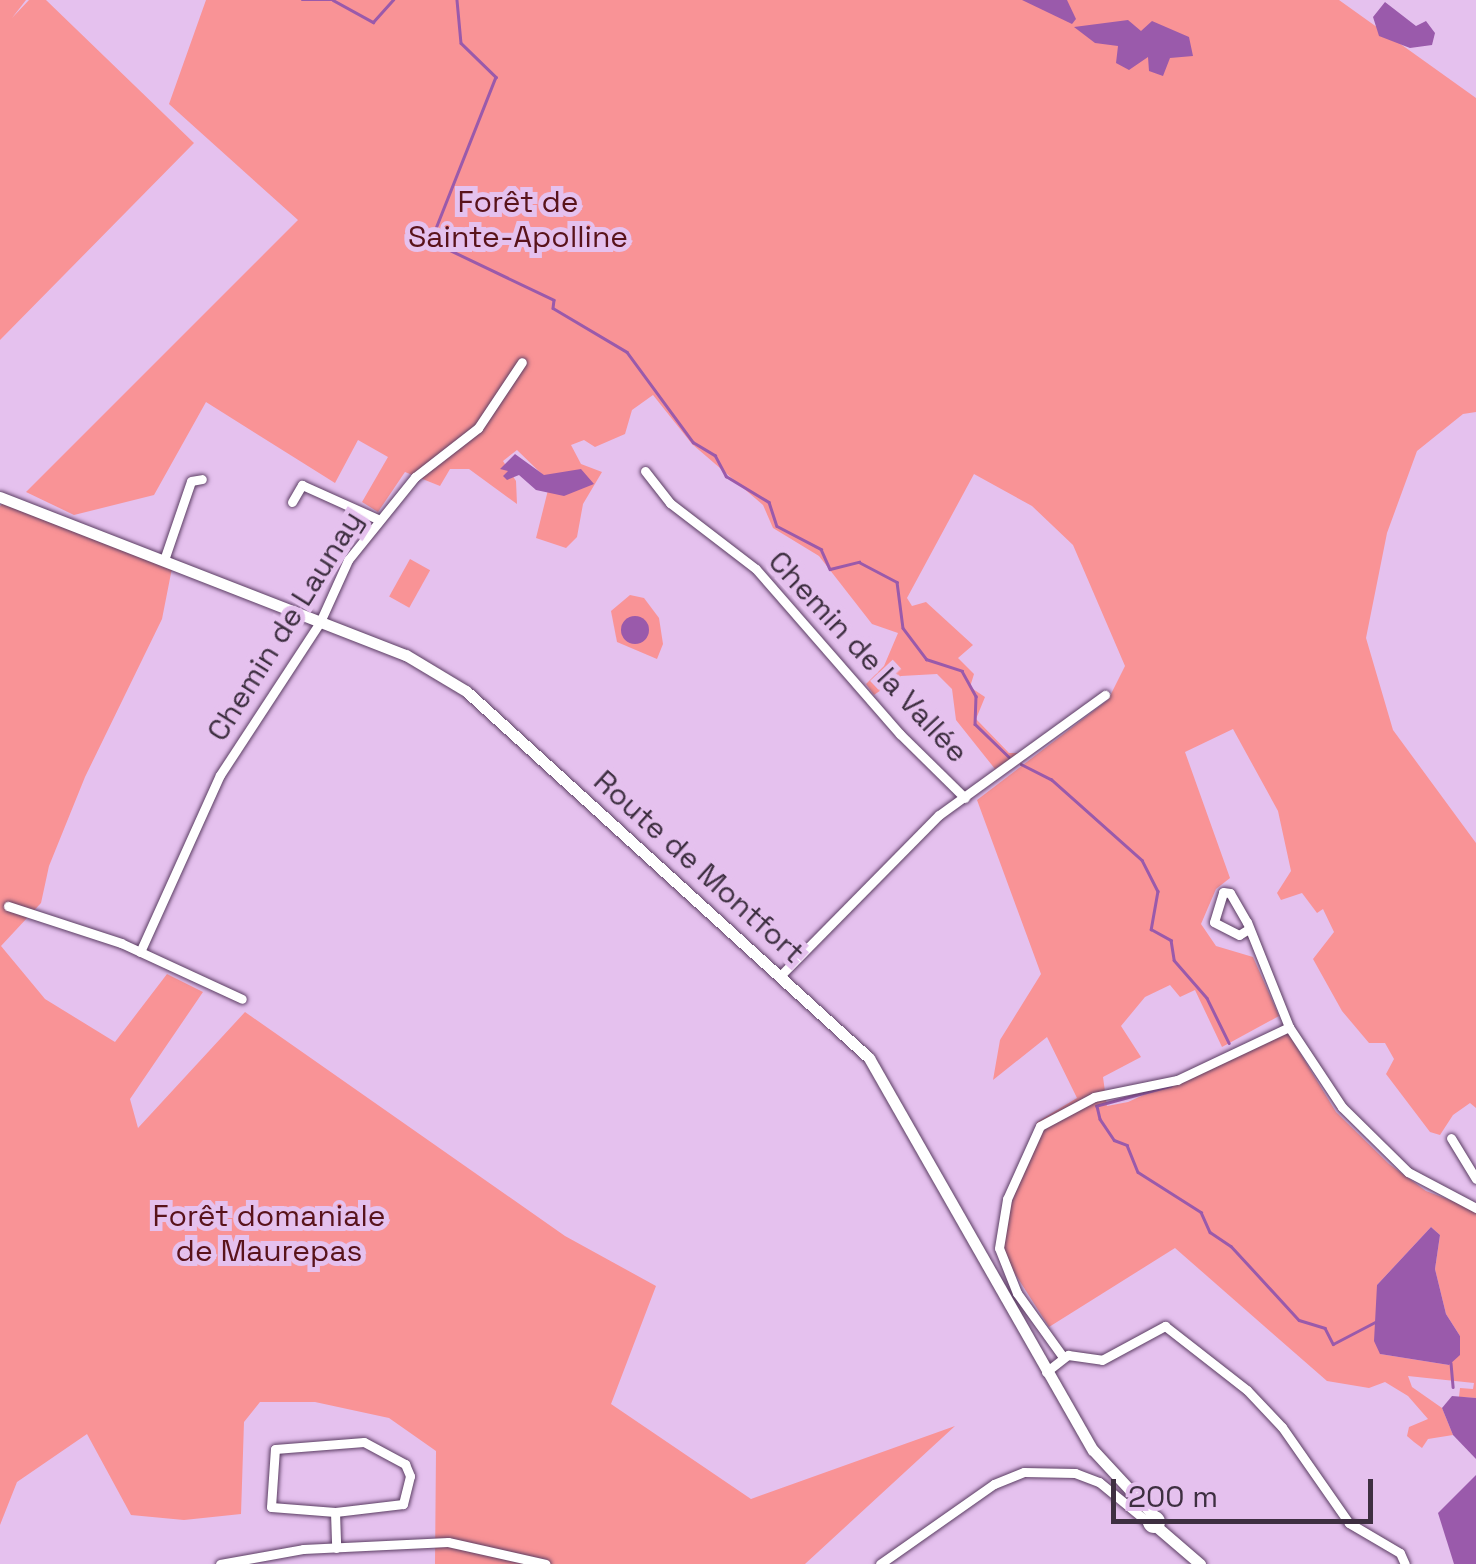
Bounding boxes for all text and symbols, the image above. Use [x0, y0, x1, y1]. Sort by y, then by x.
park label: Forêt de Sainte-Apolline [408, 184, 628, 254]
street label: Chemin de Launay [200, 504, 370, 748]
street label: Chemin de la Vallée [760, 544, 976, 770]
street label: Route de Montfort [586, 763, 812, 971]
park label: Forêt domaniale de Maurepas [152, 1198, 386, 1268]
scale bar [1116, 1459, 1378, 1521]
text: 200 m [1128, 1477, 1218, 1516]

